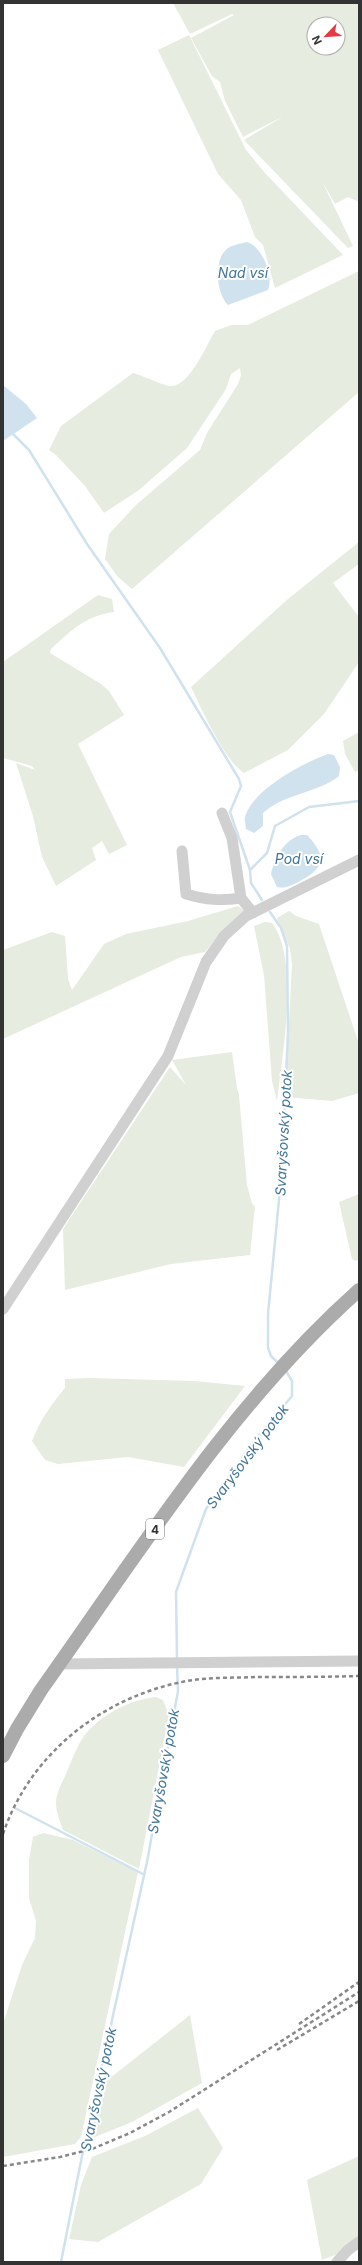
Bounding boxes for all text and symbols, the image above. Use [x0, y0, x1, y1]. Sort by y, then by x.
north arrow [306, 16, 346, 56]
text: N [309, 33, 325, 47]
water label: Nad vsí [218, 264, 270, 281]
water label: Pod vsí [275, 850, 325, 867]
water label: Svaryšovský potok [271, 1069, 295, 1197]
water label: Svaryšovský potok [202, 1400, 292, 1512]
road number: 4 [146, 1519, 164, 1539]
water label: Svaryšovský potok [144, 1707, 182, 1835]
water label: Svaryšovský potok [77, 2025, 120, 2153]

